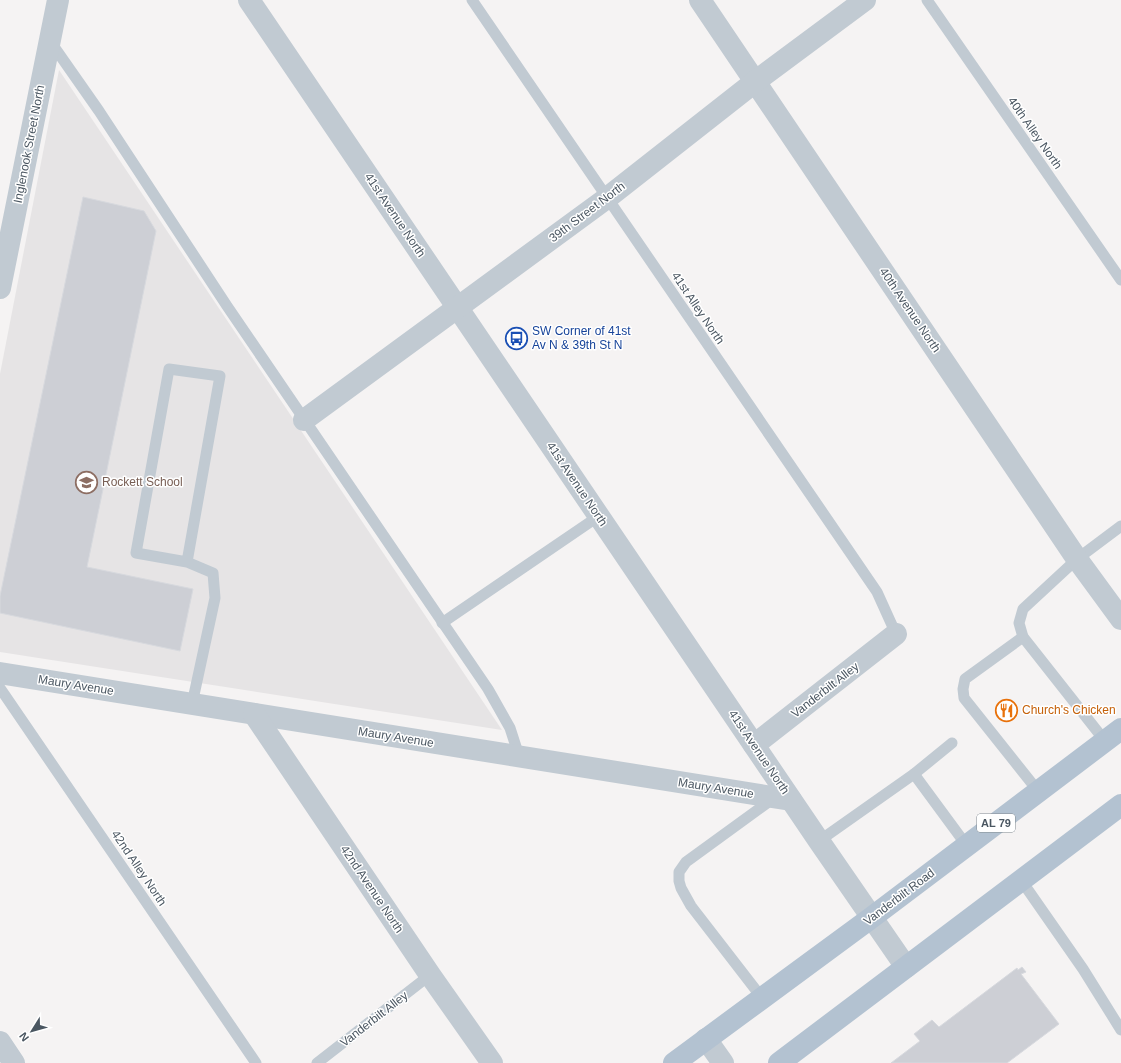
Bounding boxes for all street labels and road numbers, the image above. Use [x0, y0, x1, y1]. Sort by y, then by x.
street label: Inglenook Street North [11, 84, 47, 204]
street label: 40th Alley North [1005, 94, 1065, 172]
street label: 41st Avenue North [362, 170, 428, 260]
street label: 39th Street North [546, 179, 628, 245]
street label: 40th Avenue North [876, 265, 944, 355]
street label: 41st Alley North [669, 269, 727, 347]
street label: 41st Avenue North [544, 439, 610, 529]
street label: Vanderbilt Alley [788, 659, 862, 721]
street label: Maury Avenue [37, 672, 115, 698]
street label: 41st Avenue North [726, 707, 792, 797]
street label: Maury Avenue [357, 724, 435, 750]
street label: Maury Avenue [677, 775, 755, 801]
road number: AL 79 [977, 814, 1015, 832]
street label: 42nd Alley North [109, 828, 169, 908]
street label: 42nd Avenue North [338, 843, 406, 935]
street label: Vanderbilt Road [861, 866, 937, 928]
street label: Vanderbilt Alley [337, 988, 411, 1050]

